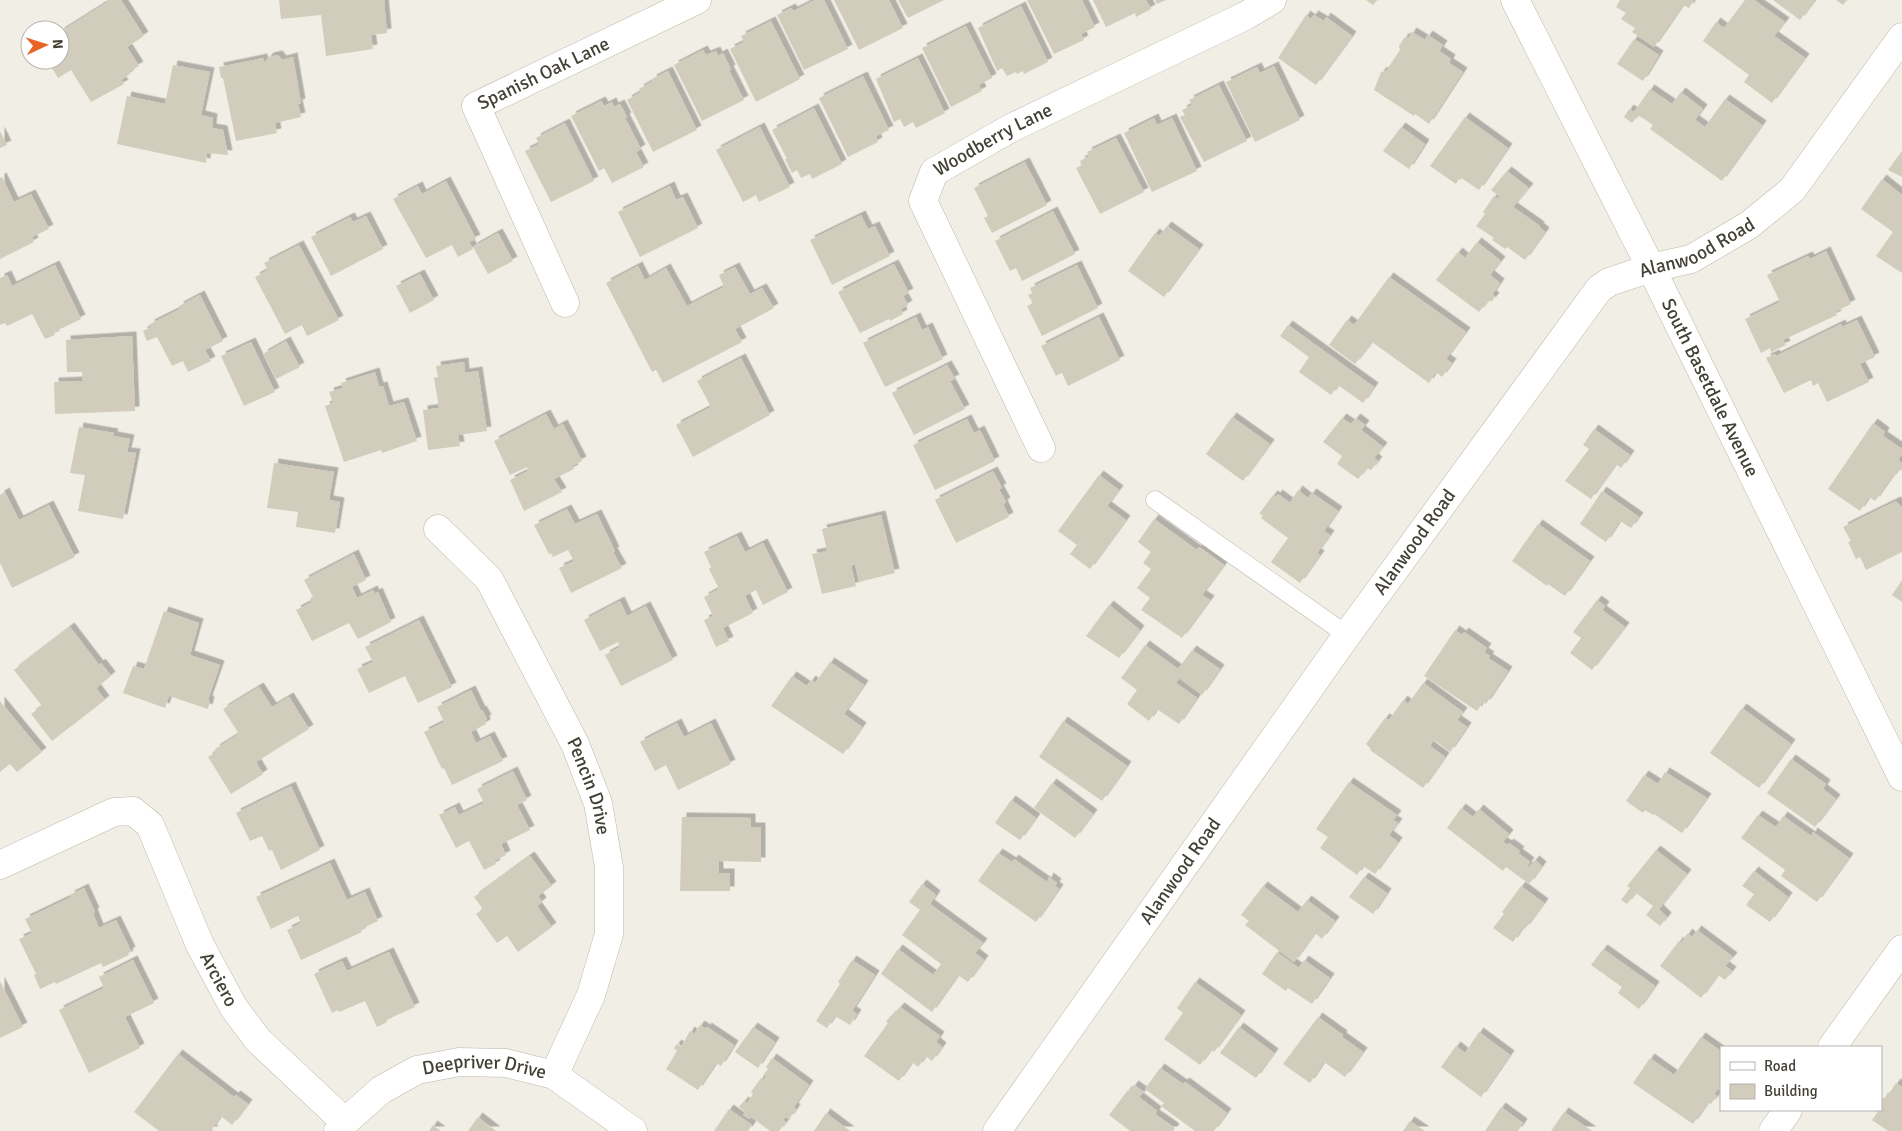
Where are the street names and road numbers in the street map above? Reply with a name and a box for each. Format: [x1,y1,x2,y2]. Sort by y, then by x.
street label: Spanish Oak Lane [474,32,613,116]
street label: Woodberry Lane [929,98,1056,182]
street label: Alanwood Road [1636,212,1759,283]
street label: South Basetdale Avenue [1656,295,1764,481]
street label: Alanwood Road [1368,485,1461,600]
street label: Pencin Drive [561,733,615,837]
street label: Alanwood Road [1135,813,1226,929]
street label: Arciero [194,948,243,1011]
street label: Deepriver Drive [420,1049,549,1085]

